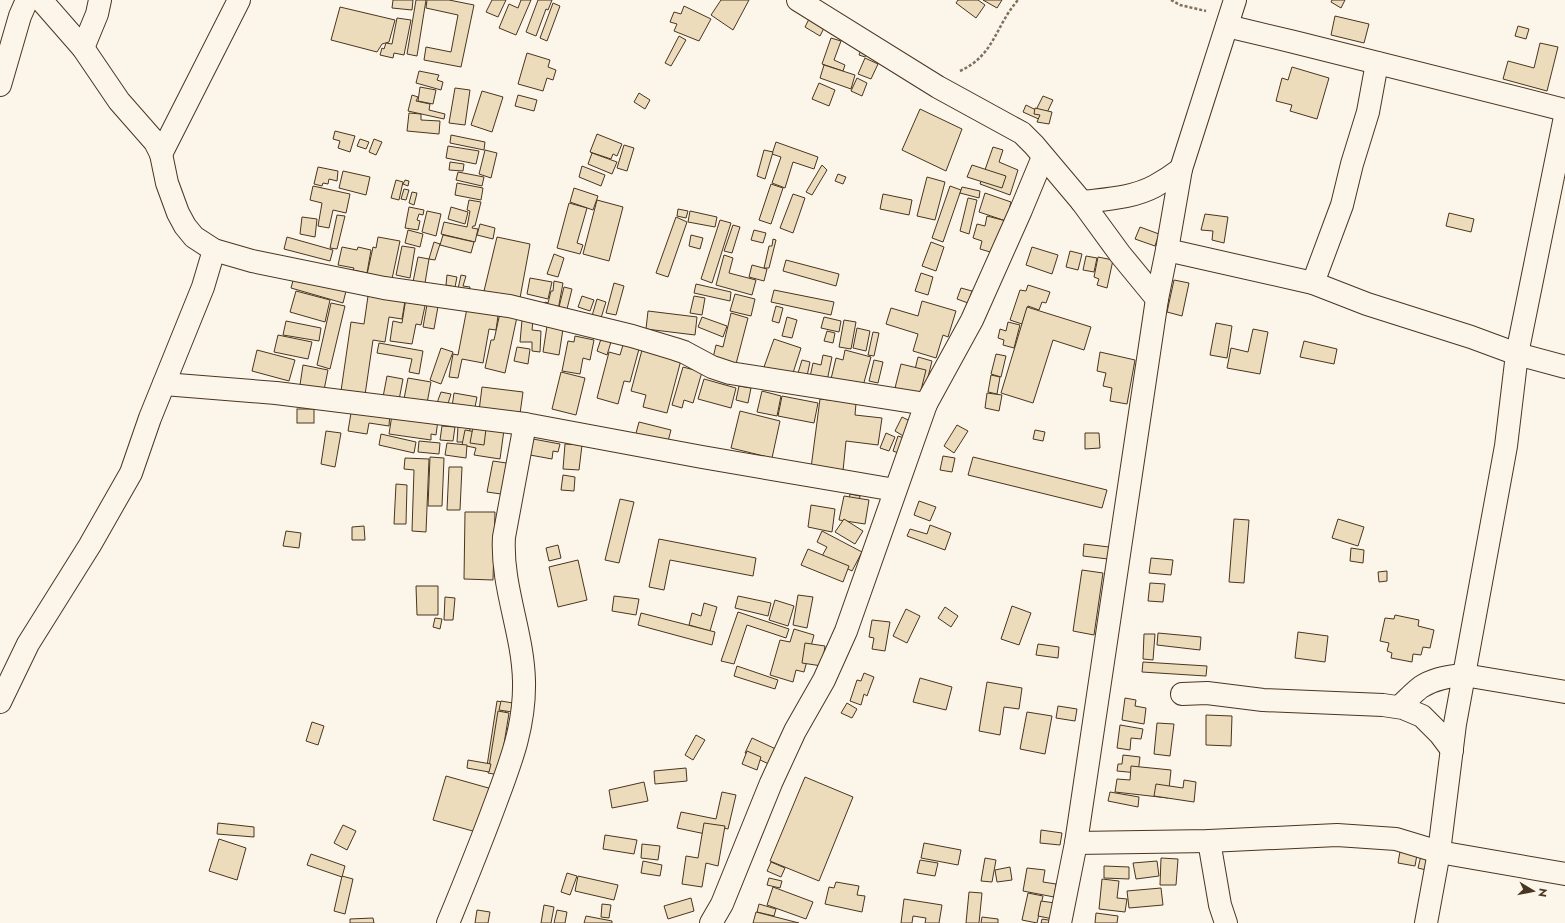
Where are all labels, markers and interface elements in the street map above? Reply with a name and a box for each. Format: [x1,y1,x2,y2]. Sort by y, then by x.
north arrow [1513,871,1553,911]
text: N [1534,887,1551,898]

